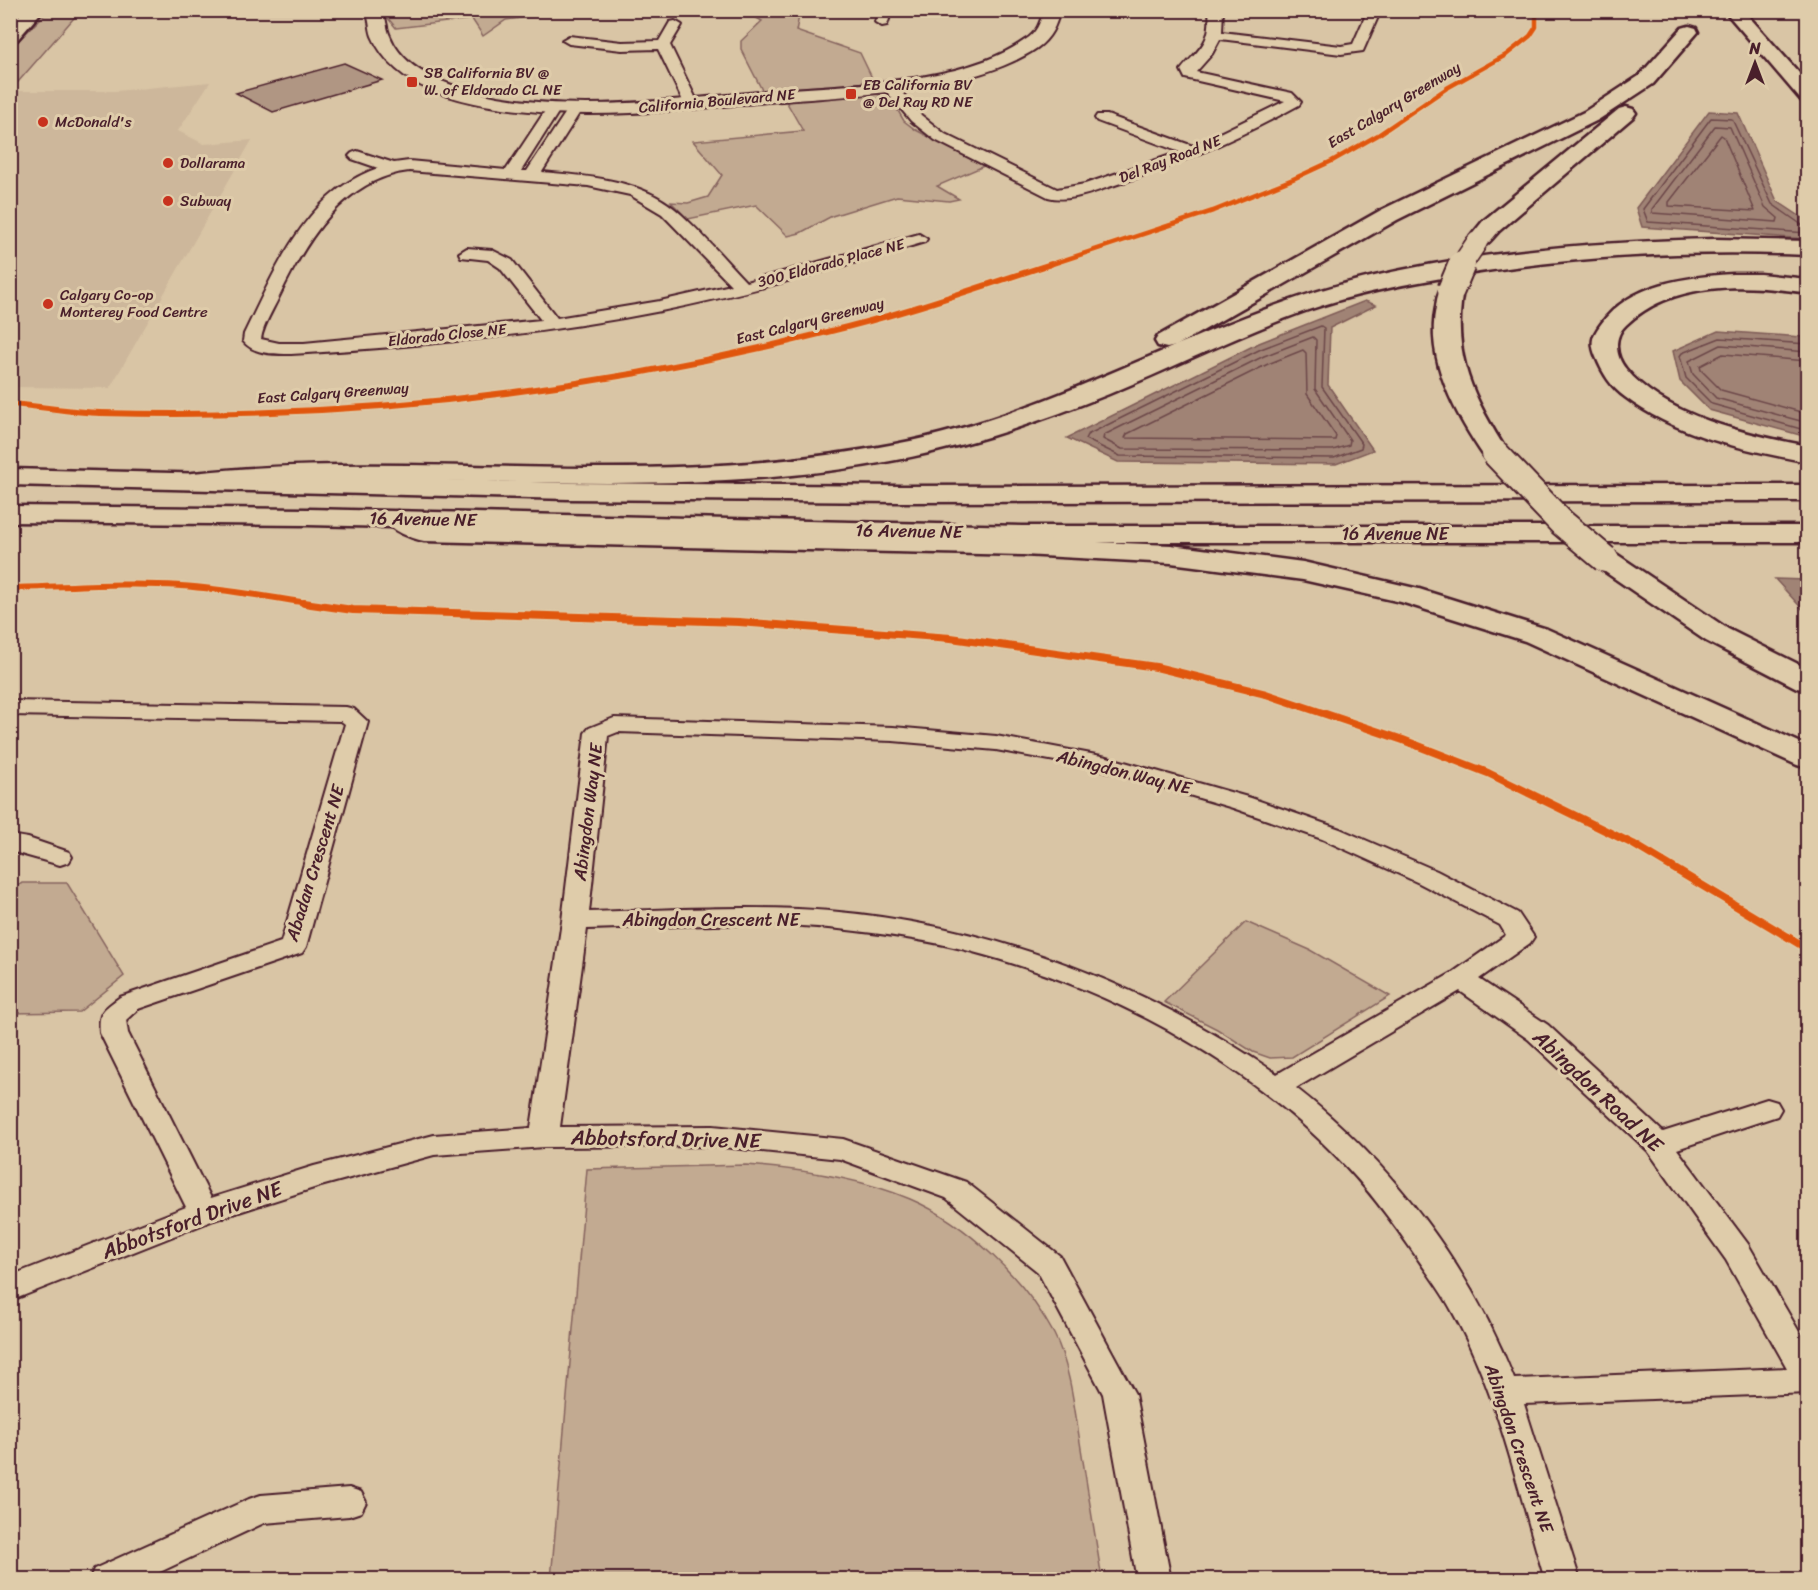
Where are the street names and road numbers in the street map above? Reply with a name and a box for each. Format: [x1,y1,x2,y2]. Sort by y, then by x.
street label: East Calgary Greenway [1322,55,1466,155]
street label: California Boulevard NE [638,81,798,121]
street label: Del Ray Road NE [1115,127,1226,190]
street label: 300 Eldorado Place NE [755,230,909,295]
street label: East Calgary Greenway [733,290,887,352]
street label: Eldorado Close NE [387,316,509,354]
street label: East Calgary Greenway [256,375,410,411]
street label: 16 Avenue NE [369,502,478,536]
street label: 16 Avenue NE [855,514,964,548]
street label: 16 Avenue NE [1341,518,1450,550]
street label: Abingdon Way NE [1052,740,1196,804]
street label: Abingdon Way NE [564,741,612,883]
street label: Abadan Crescent NE [276,780,354,946]
street label: Abingdon Crescent NE [621,904,801,936]
street label: Abingdon Road NE [1523,1019,1673,1163]
street label: Abbotsford Drive NE [570,1118,762,1160]
street label: Abbotsford Drive NE [95,1169,289,1271]
street label: Abingdon Crescent NE [1475,1358,1563,1538]

